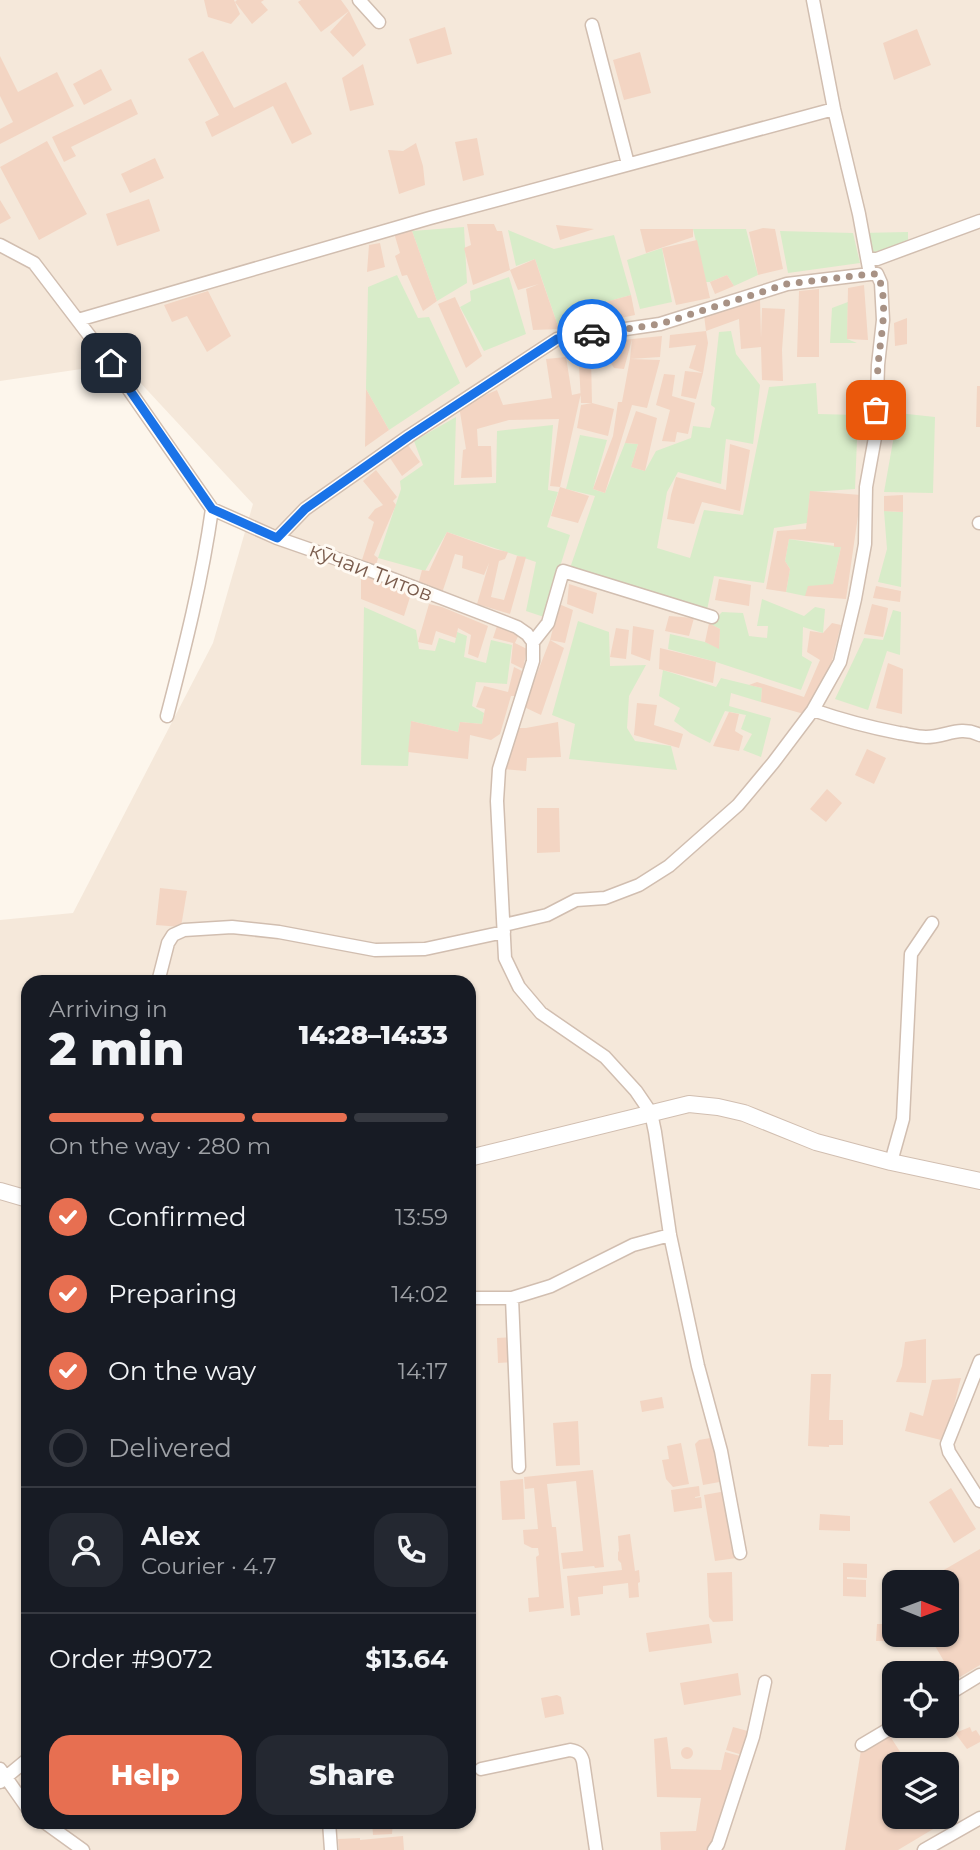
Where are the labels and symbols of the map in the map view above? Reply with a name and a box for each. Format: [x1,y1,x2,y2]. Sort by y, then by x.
courier [557,299,627,369]
pin [81,333,141,393]
pin [846,380,906,440]
street label: кӯчаи Титов [306,537,437,607]
north arrow [882,1570,959,1647]

